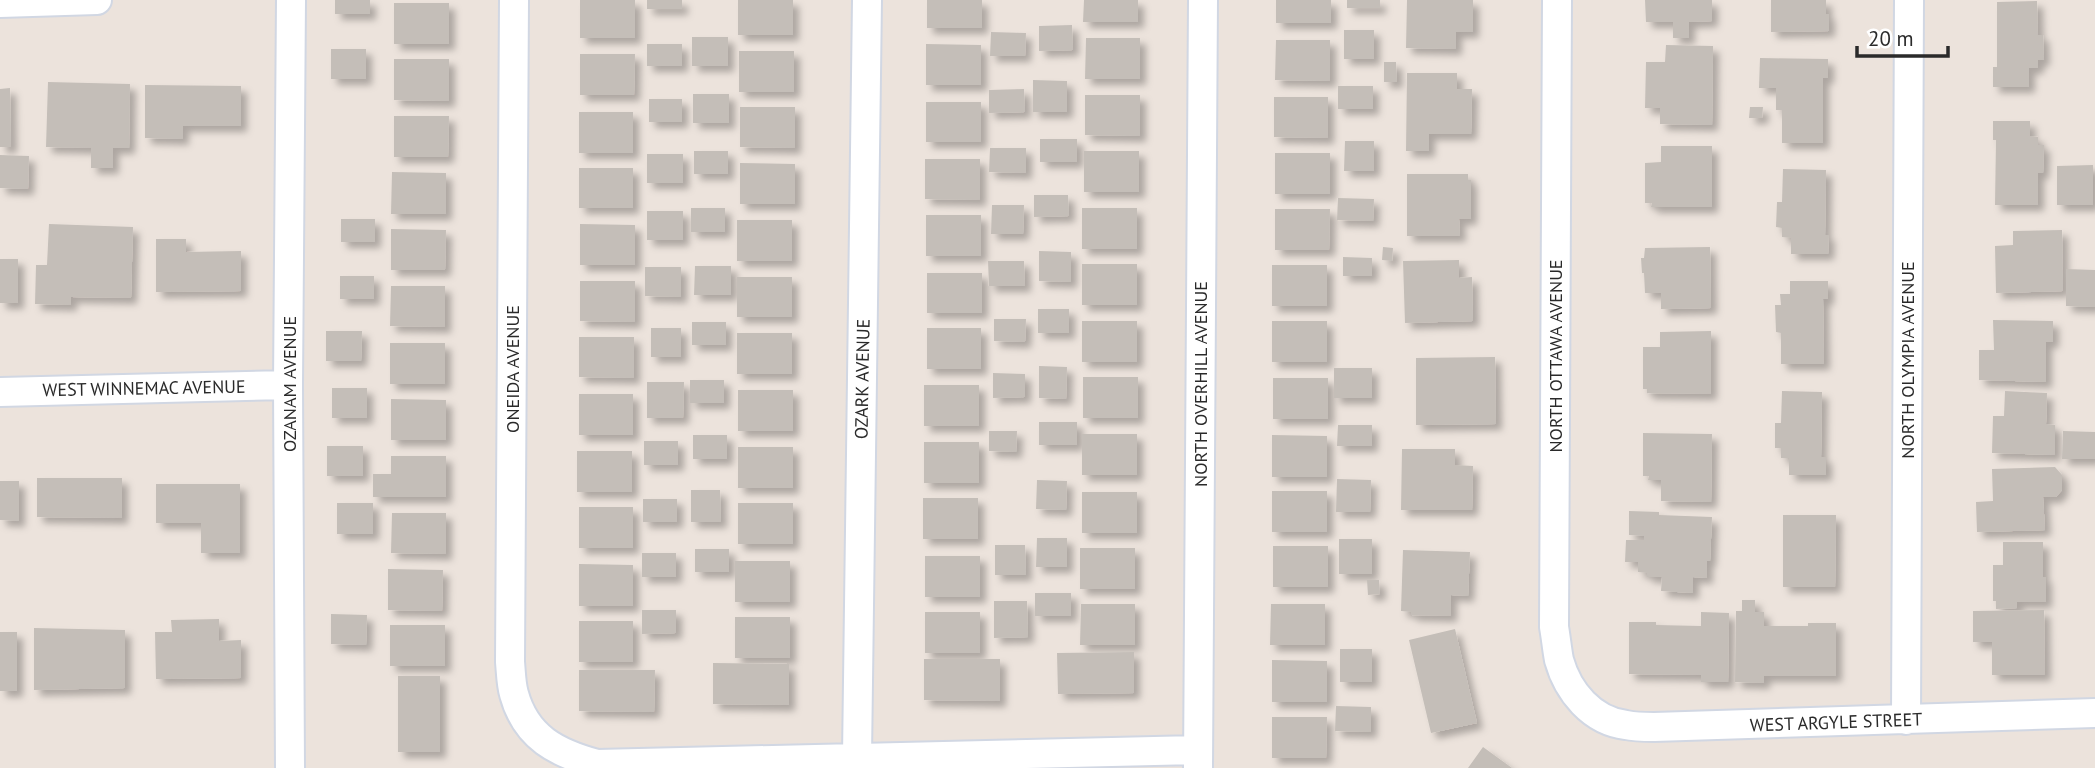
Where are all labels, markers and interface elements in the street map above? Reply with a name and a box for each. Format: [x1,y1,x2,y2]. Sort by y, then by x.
scale bar [1857,14,1948,58]
text: 20 m [1868,25,1914,52]
street label: NORTH OTTAWA AVENUE [1544,259,1567,453]
street label: NORTH OLYMPIA AVENUE [1896,261,1919,459]
street label: NORTH OVERHILL AVENUE [1189,281,1212,487]
street label: ONEIDA AVENUE [501,305,524,433]
street label: OZANAM AVENUE [278,316,301,452]
street label: OZARK AVENUE [849,319,875,439]
street label: WEST WINNEMAC AVENUE [42,375,246,401]
street label: WEST ARGYLE STREET [1749,707,1923,737]

